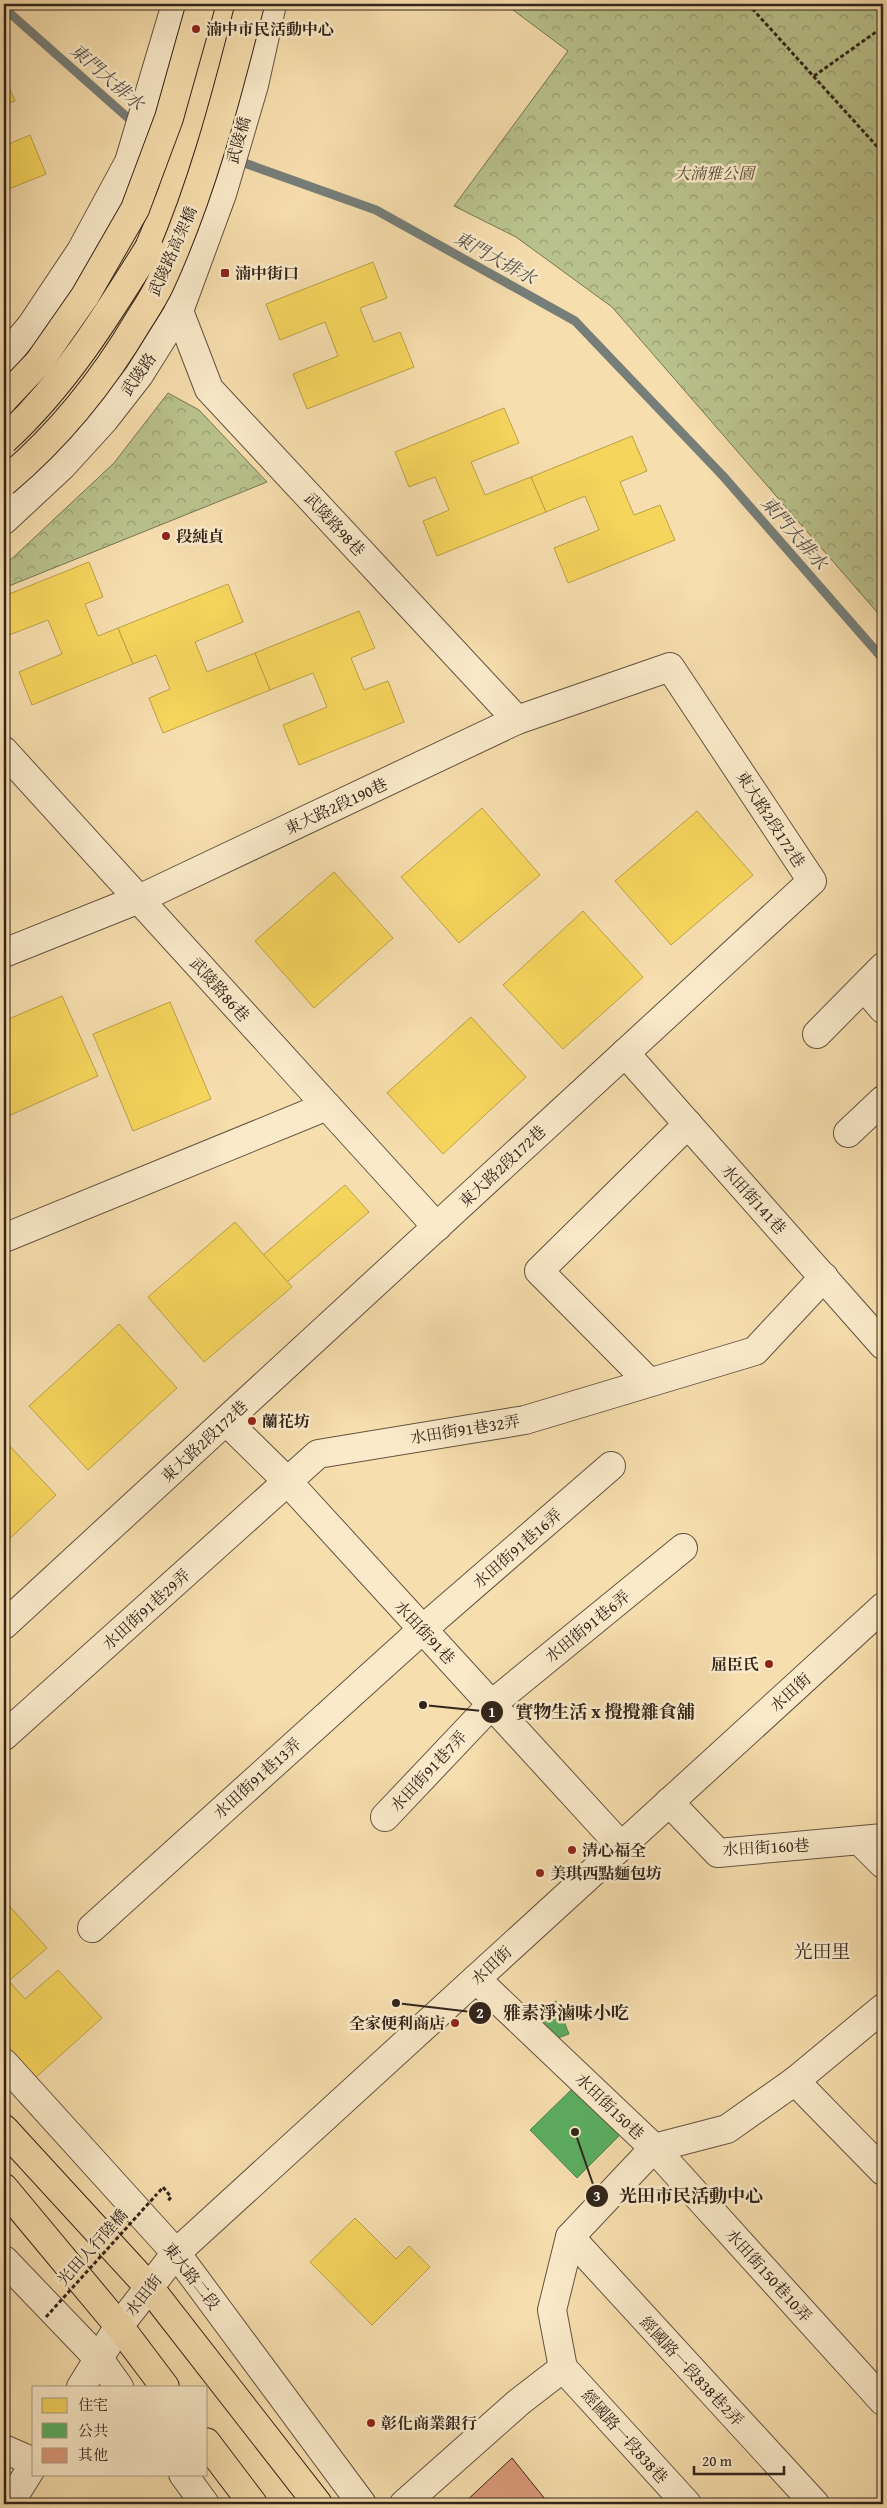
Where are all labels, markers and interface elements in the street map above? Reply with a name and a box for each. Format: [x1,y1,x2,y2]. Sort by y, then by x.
place label: 湳中市民活動中心 [206,17,334,41]
marker: 湳中市民活動中心 [190,23,202,35]
water label: 東門大排水 [65,37,152,118]
street label: 武陵橋 [220,114,256,166]
park label: 大湳雅公園 [674,161,757,185]
street label: 武陵路高架橋 [142,202,202,300]
water label: 東門大排水 [449,224,543,292]
place label: 湳中街口 [235,261,299,285]
marker: 湳中街口 [219,267,231,279]
street label: 武陵路 [114,347,162,401]
street label: 武陵路98巷 [299,487,371,561]
water label: 東門大排水 [755,490,835,577]
place label: 段純貞 [176,524,224,548]
marker: 段純貞 [160,530,172,542]
street label: 東大路2段172巷 [731,766,811,872]
street label: 東大路2段190巷 [281,772,391,840]
street label: 武陵路86巷 [185,951,255,1027]
street label: 東大路2段172巷 [453,1119,551,1213]
street label: 水田街141巷 [716,1159,792,1239]
street label: 東大路2段172巷 [155,1394,253,1488]
street label: 水田街91巷32弄 [408,1408,522,1450]
place label: 蘭花坊 [262,1409,310,1433]
marker: 蘭花坊 [246,1415,258,1427]
street label: 水田街91巷16弄 [467,1503,567,1593]
street label: 水田街91巷29弄 [97,1563,195,1655]
street label: 水田街91巷6弄 [539,1584,635,1668]
street label: 水田街91巷 [389,1595,461,1669]
place label: 屈臣氏 [711,1652,759,1676]
marker: 屈臣氏 [763,1658,775,1670]
street label: 水田街 [764,1667,816,1717]
callout: 實物生活 x 攪攪雜食舖 [480,1695,704,1728]
text: 實物生活 x 攪攪雜食舖 [515,1698,695,1725]
text: 1 [488,1701,496,1722]
street label: 水田街91巷7弄 [384,1725,472,1817]
street label: 水田街91巷13弄 [208,1732,306,1824]
street label: 水田街160巷 [722,1833,810,1861]
place label: 清心福全 [582,1838,646,1862]
marker: 清心福全 [566,1844,578,1856]
place label: 美琪西點麵包坊 [550,1861,662,1885]
marker: 美琪西點麵包坊 [534,1867,546,1879]
district label: 光田里 [793,1937,851,1965]
street label: 水田街 [465,1940,517,1990]
callout: 雅素淨滷味小吃 [468,1996,639,2029]
text: 雅素淨滷味小吃 [503,1999,629,2026]
text: 2 [476,2002,484,2023]
place label: 全家便利商店 [349,2011,445,2035]
marker: 全家便利商店 [449,2017,461,2029]
street label: 水田街150巷 [570,2067,650,2145]
callout: 光田市民活動中心 [584,2179,773,2212]
text: 光田市民活動中心 [619,2182,763,2209]
text: 3 [593,2185,601,2206]
street label: 光田人行陸橋 [51,2203,133,2291]
street label: 水田街150巷10弄 [720,2223,818,2327]
street label: 東大路二段 [158,2237,226,2315]
street label: 水田街 [119,2269,167,2321]
street label: 經國路一段838巷2弄 [635,2311,749,2431]
street label: 經國路一段838巷 [576,2384,674,2488]
legend [32,2386,208,2476]
text: 住宅 [78,2394,108,2415]
place label: 彰化商業銀行 [381,2411,477,2435]
marker: 彰化商業銀行 [365,2417,377,2429]
text: 公共 [78,2420,108,2441]
scale bar [694,2443,784,2475]
text: 其他 [78,2444,108,2465]
text: 20 m [702,2450,733,2471]

